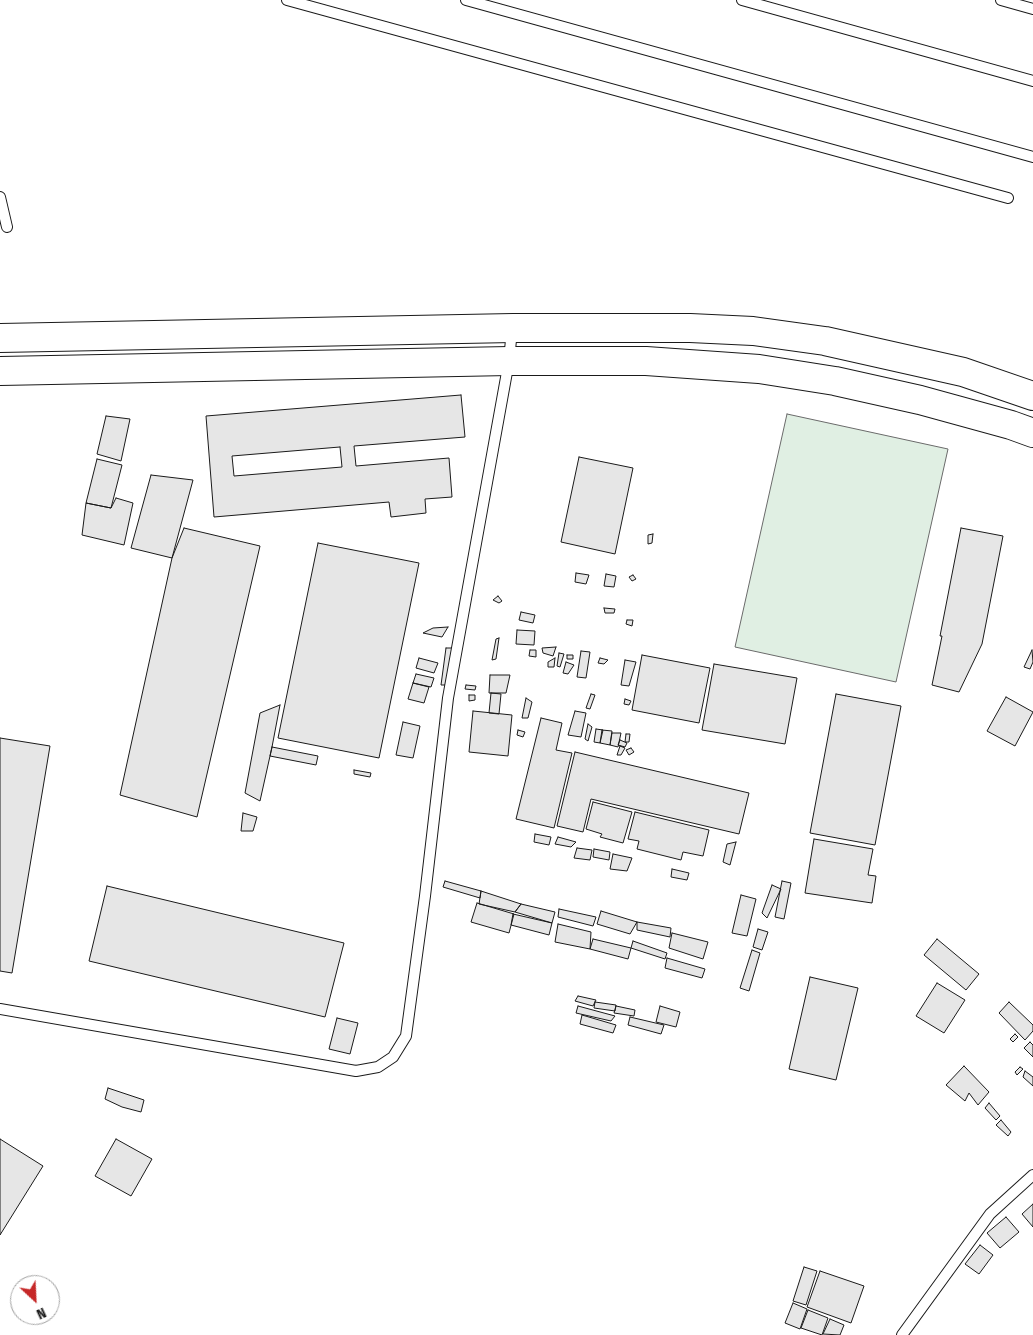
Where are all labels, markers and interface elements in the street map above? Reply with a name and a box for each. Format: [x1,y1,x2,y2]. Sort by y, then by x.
north arrow [10,1275,60,1325]
text: N [34,1304,49,1323]

